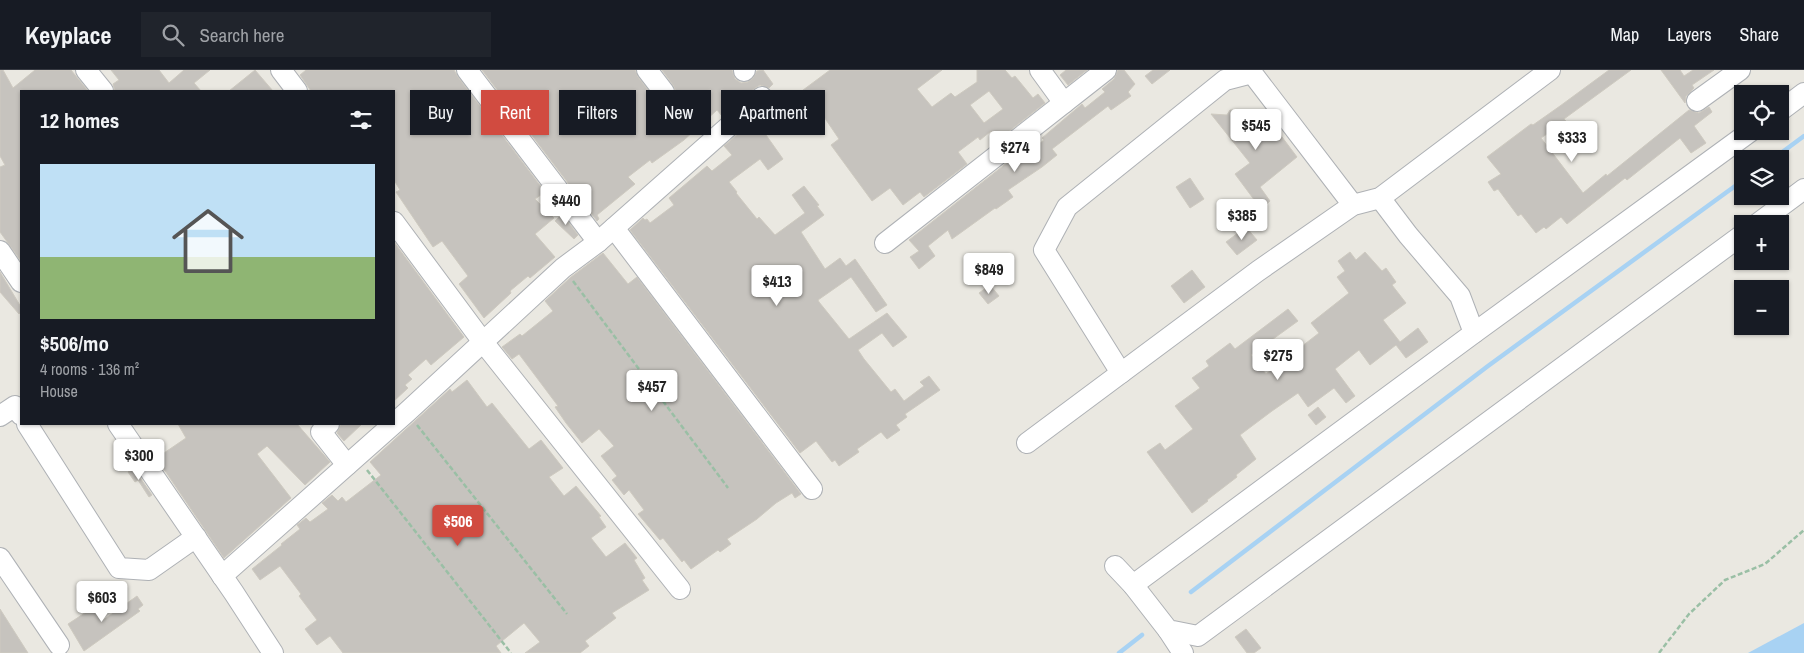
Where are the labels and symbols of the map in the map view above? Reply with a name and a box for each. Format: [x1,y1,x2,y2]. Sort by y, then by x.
pin: $545 [1226,108,1286,151]
pin: $333 [1542,121,1602,163]
pin: $274 [985,131,1045,173]
pin: $440 [536,184,596,226]
pin: $385 [1212,198,1272,241]
pin: $849 [959,252,1019,295]
pin: $413 [747,264,807,307]
pin: $275 [1248,338,1308,381]
pin: $457 [622,370,682,412]
pin: $300 [109,438,169,481]
pin: $506 [428,504,488,547]
pin: $603 [72,580,132,623]

